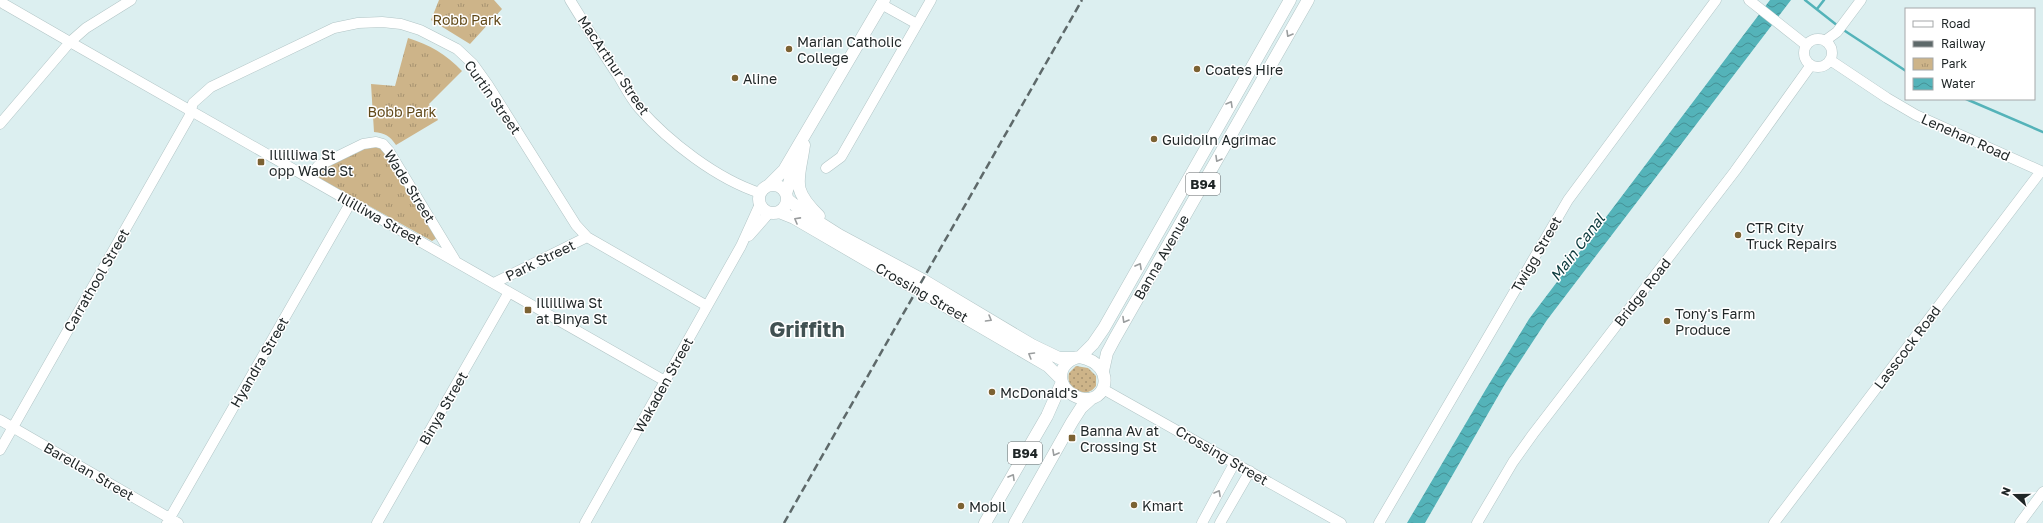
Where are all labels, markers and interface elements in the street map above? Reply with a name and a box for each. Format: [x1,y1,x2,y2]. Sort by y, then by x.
legend [1905,8,2035,100]
park label: Robb Park [433,11,501,28]
street label: MacArthur Street [575,12,653,118]
text: Road [1941,16,1970,31]
one-way arrow [1287,30,1294,37]
place label: Marian Catholic College [797,33,902,66]
text: Railway [1941,36,1986,51]
marker: Marian Catholic College [784,44,794,54]
text: Park [1941,56,1967,71]
street label: Curtin Street [461,57,525,137]
place label: Coates Hire [1205,61,1283,78]
marker: Coates Hire [1192,64,1202,74]
place label: Aline [743,70,777,87]
marker: Aline [730,73,740,83]
text: Water [1941,76,1975,91]
one-way arrow [1226,101,1233,108]
park label: Bobb Park [368,103,436,120]
street label: Lenehan Road [1919,110,2013,164]
place label: Guidoiln Agrimac [1162,131,1277,148]
marker: Guidoiln Agrimac [1149,134,1159,144]
place label: Illilliwa St opp Wade St [269,146,353,179]
street label: Wade Street [381,147,439,225]
one-way arrow [1215,155,1222,162]
marker: Illilliwa St opp Wade St [256,157,266,167]
road number: B94 [1186,173,1220,195]
street label: Illilliwa Street [335,188,425,248]
water label: Main Canal [1546,209,1609,284]
street label: Banna Avenue [1130,211,1192,303]
street label: Twigg Street [1507,213,1565,295]
one-way arrow [794,217,801,225]
place label: CTR City Truck Repairs [1746,219,1837,252]
street label: Carrathool Street [60,225,132,335]
marker: CTR City Truck Repairs [1733,230,1743,240]
street label: Park Street [502,236,578,284]
street label: Bridge Road [1610,255,1674,329]
street label: Crossing Street [873,259,971,325]
one-way arrow [1134,263,1141,270]
place label: Illilliwa St at Binya St [536,294,607,327]
street label: Lasscock Road [1870,302,1944,392]
marker: Illilliwa St at Binya St [523,305,533,315]
place label: Tony's Farm Produce [1675,305,1755,338]
street label: Hyandra Street [226,314,292,410]
district label: Griffith [769,315,845,342]
one-way arrow [985,315,992,322]
one-way arrow [1123,316,1130,323]
marker: Tony's Farm Produce [1662,316,1672,326]
street label: Wakaden Street [630,334,696,436]
one-way arrow [1028,353,1035,360]
street label: Binya Street [415,368,471,448]
place label: McDonald's [1000,384,1078,401]
marker: McDonald's [987,387,997,397]
place label: Banna Av at Crossing St [1080,422,1159,455]
street label: Crossing Street [1173,422,1271,488]
marker: Banna Av at Crossing St [1067,433,1077,443]
street label: Barellan Street [41,438,137,504]
road number: B94 [1008,442,1042,464]
one-way arrow [1052,449,1059,456]
one-way arrow [1007,474,1014,481]
north arrow [1995,475,2035,515]
text: N [1998,485,2013,497]
one-way arrow [1214,489,1221,497]
place label: Kmart [1142,497,1183,514]
place label: Mobil [969,498,1006,515]
marker: Kmart [1129,500,1139,510]
marker: Mobil [956,501,966,511]

